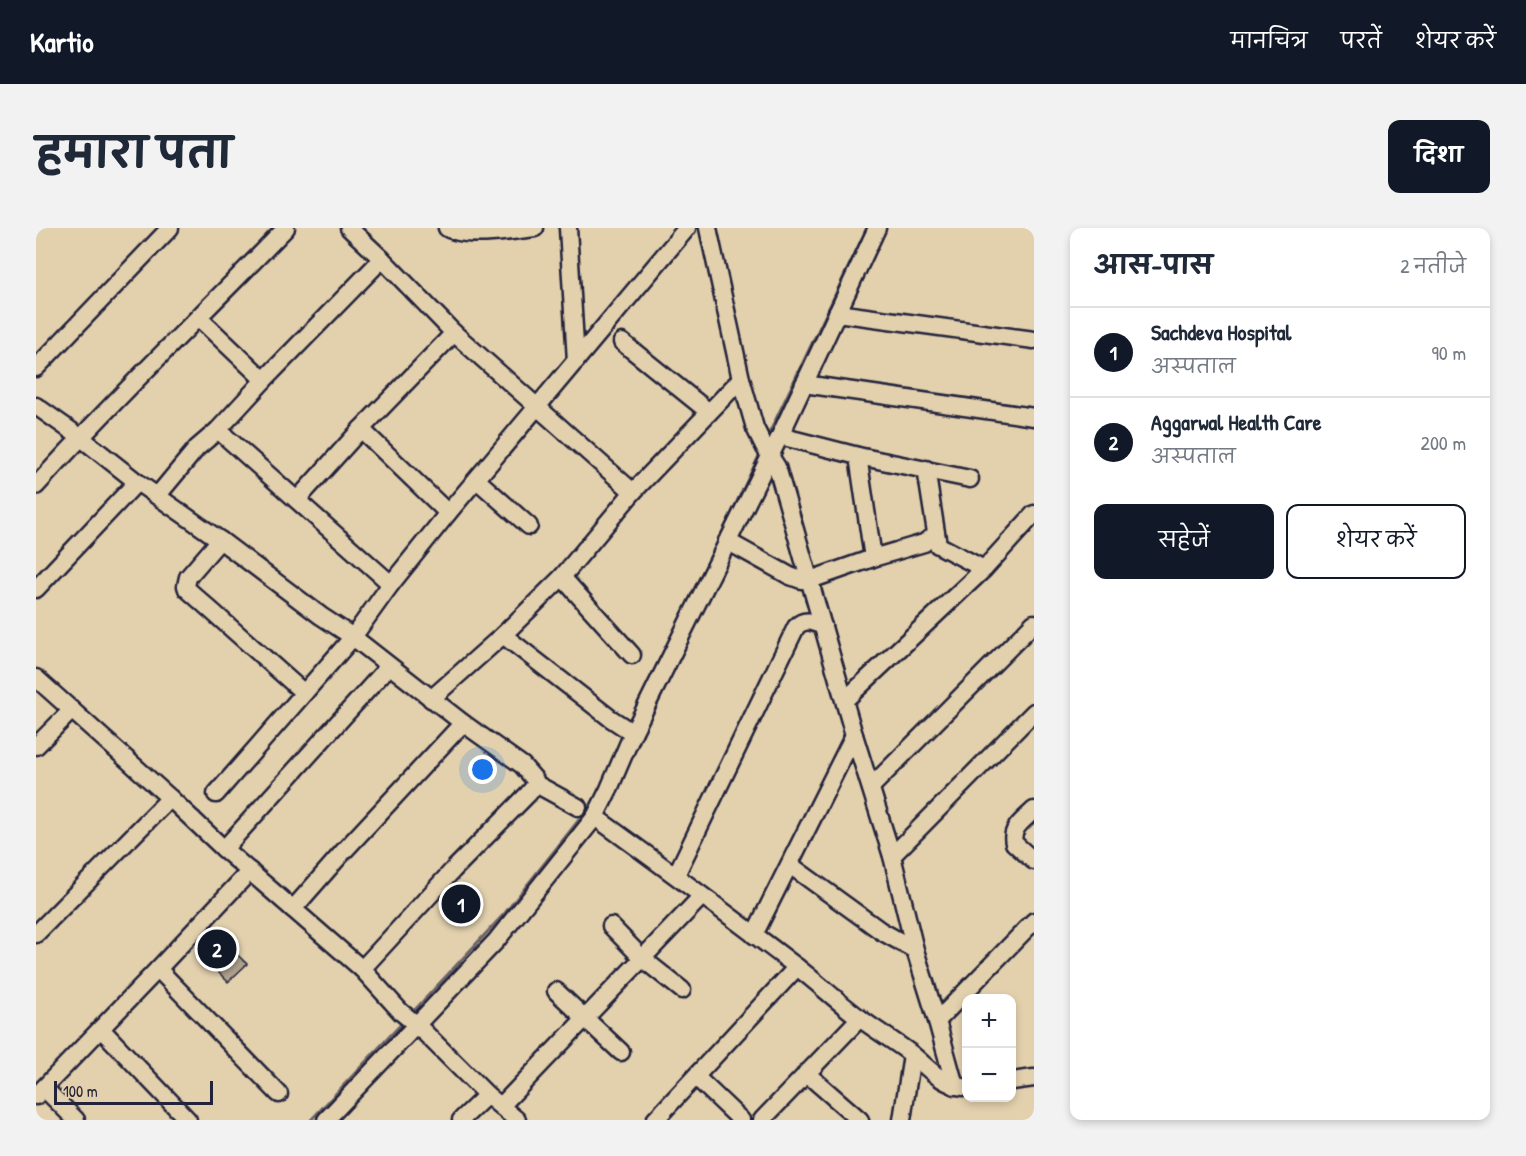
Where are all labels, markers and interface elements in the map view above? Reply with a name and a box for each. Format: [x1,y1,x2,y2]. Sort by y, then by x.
text: Kartio [30,23,94,61]
text: मानचित्र [1231,26,1308,55]
text: परतें [1341,26,1382,55]
text: शेयर करें [1415,26,1496,55]
button: दिशा [1388,120,1490,193]
text: हमारा पता [36,123,232,180]
text: आस-पास [1094,247,1213,282]
text: 2 नतीजे [1400,252,1466,279]
text: Sachdeva Hospital [1151,317,1291,347]
text: 1 [1110,339,1117,366]
text: 90 m [1432,339,1466,366]
text: अस्पताल [1151,352,1236,379]
text: Aggarwal Health Care [1151,407,1321,437]
text: 2 [1109,429,1118,456]
text: 200 m [1421,429,1466,456]
text: अस्पताल [1151,442,1236,469]
button: सहेजें [1094,504,1274,579]
button: शेयर करें [1286,504,1466,579]
your location [468,755,497,784]
pin: 1 [442,882,480,926]
pin: 2 [198,926,237,972]
map controls [962,994,1016,1102]
button: + [962,994,1016,1048]
button: − [962,1048,1016,1102]
scale bar [54,1078,213,1106]
text: 100 m [63,1080,98,1102]

